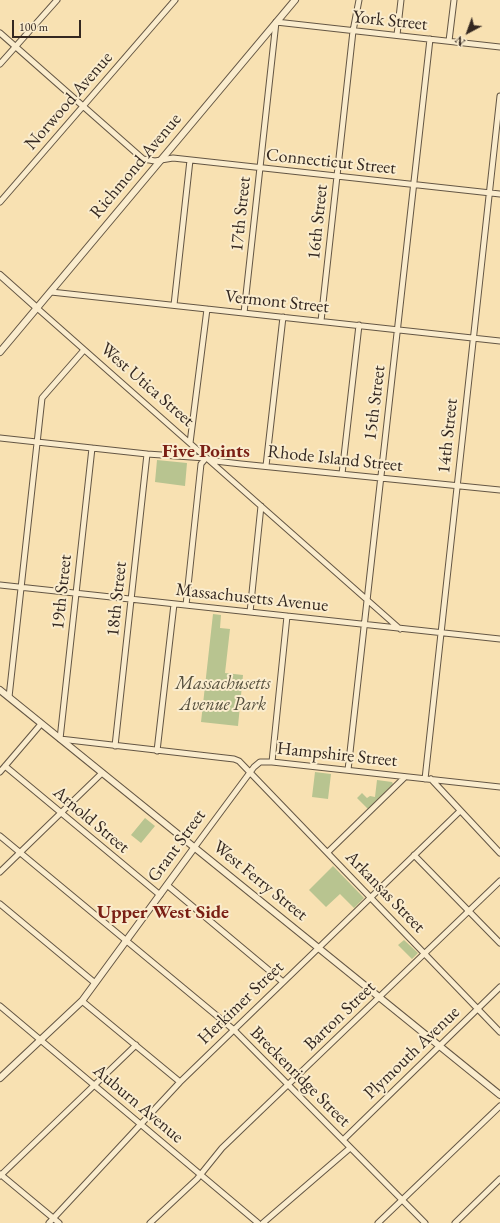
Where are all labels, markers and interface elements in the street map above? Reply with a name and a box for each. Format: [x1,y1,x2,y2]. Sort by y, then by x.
street label: York Street [352,6,428,36]
scale bar [14,12,83,38]
north arrow [448,12,488,52]
text: 100 m [19,19,48,35]
text: N [452,33,468,49]
street label: Norwood Avenue [20,47,118,155]
street label: Richmond Avenue [86,109,186,223]
street label: Connecticut Street [265,144,397,180]
street label: 17th Street [226,175,256,253]
street label: 16th Street [303,183,333,261]
street label: Vermont Street [224,286,330,318]
street label: West Utica Street [96,338,198,432]
street label: 15th Street [360,364,390,442]
street label: 14th Street [433,397,463,475]
district label: Five Points [162,441,250,463]
street label: Rhode Island Street [266,441,404,477]
street label: 19th Street [47,553,77,631]
street label: 18th Street [102,560,132,638]
street label: Massachusetts Avenue [175,579,329,617]
park label: Massachusetts Avenue Park [175,673,271,716]
street label: Hampshire Street [276,738,398,772]
street label: Arnold Street [48,782,134,858]
street label: Grant Street [143,805,211,887]
street label: West Ferry Street [208,836,312,926]
street label: Arkansas Street [341,847,429,937]
district label: Upper West Side [97,902,229,924]
street label: Herkimer Street [194,957,288,1049]
street label: Barton Street [300,977,380,1055]
street label: Plymouth Avenue [360,1002,464,1104]
street label: Breckenridge Street [245,1022,355,1132]
street label: Auburn Avenue [88,1060,188,1148]

